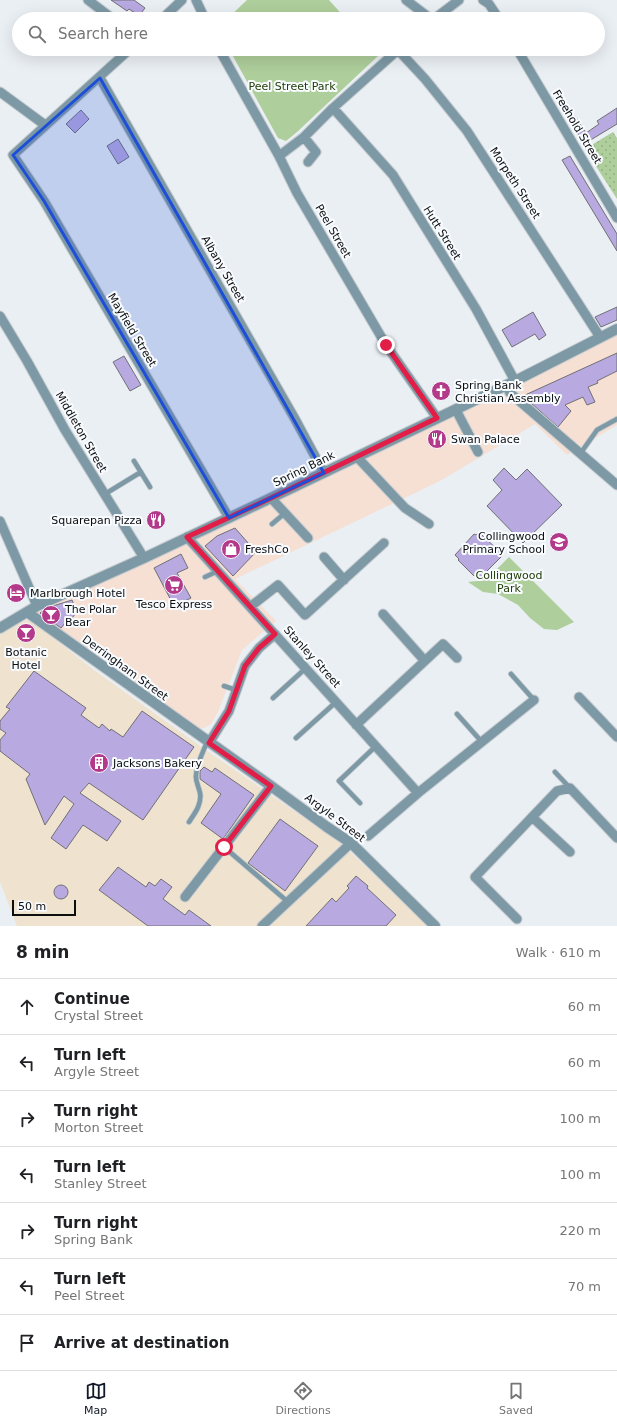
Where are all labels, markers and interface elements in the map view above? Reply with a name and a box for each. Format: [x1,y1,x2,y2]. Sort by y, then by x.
search box [12,12,605,56]
icon: search [26,23,48,45]
text: Search here [58,25,148,43]
park label: Peel Street Park [248,80,336,93]
street label: Freehold Street [550,88,605,167]
street label: Morpeth Street [487,145,543,222]
street label: Peel Street [312,202,354,261]
street label: Hutt Street [420,204,464,263]
street label: Albany Street [199,233,248,305]
street label: Mayfield Street [105,291,159,370]
route end [377,336,395,354]
place label: Spring Bank Christian Assembly [455,379,561,405]
church icon: Spring Bank Christian Assembly [430,380,452,402]
street label: Middleton Street [53,389,110,475]
restaurant icon: Swan Palace [426,428,448,450]
place label: Swan Palace [451,433,520,446]
street label: Spring Bank [271,448,337,489]
restaurant icon: Squarepan Pizza [145,509,167,531]
place label: Squarepan Pizza [51,514,142,527]
place label: Collingwood Primary School [462,530,545,556]
school or university icon: Collingwood Primary School [548,531,570,553]
shop icon: FreshCo [220,538,242,560]
place label: FreshCo [245,543,289,556]
park label: Collingwood Park [476,569,542,595]
supermarket icon: Tesco Express [163,574,185,596]
hotel icon: Marlbrough Hotel [5,582,27,604]
place label: Marlbrough Hotel [30,587,125,600]
place label: Tesco Express [135,598,213,611]
place label: The Polar Bear [64,603,117,629]
bar icon: The Polar Bear [40,604,62,626]
bar icon: Botanic Hotel [15,622,37,644]
street label: Stanley Street [281,624,343,691]
street label: Derringham Street [80,633,171,704]
place label: Botanic Hotel [5,646,47,672]
building icon: Jacksons Bakery [88,752,110,774]
place label: Jacksons Bakery [112,757,203,770]
street label: Argyle Street [302,791,368,845]
route start [215,838,233,856]
scale bar [12,898,76,917]
text: 50 m [18,900,46,913]
text: 8 min [16,942,69,962]
text: Walk · 610 m [516,945,601,960]
text: Continue [54,990,130,1008]
icon: ahead [16,996,38,1018]
text: 60 m [568,999,601,1014]
text: Crystal Street [54,1008,143,1023]
text: Turn left [54,1046,126,1064]
icon: left [16,1052,38,1074]
text: 60 m [568,1055,601,1070]
text: Argyle Street [54,1064,139,1079]
text: Turn right [54,1102,138,1120]
icon: right [16,1108,38,1130]
text: 100 m [559,1111,601,1126]
text: Morton Street [54,1120,143,1135]
text: Turn left [54,1158,126,1176]
icon: left [16,1164,38,1186]
text: 100 m [559,1167,601,1182]
text: Stanley Street [54,1176,147,1191]
text: Turn right [54,1214,138,1232]
icon: right [16,1220,38,1242]
text: 220 m [559,1223,601,1238]
text: Spring Bank [54,1232,133,1247]
text: Turn left [54,1270,126,1288]
icon: left [16,1276,38,1298]
text: 70 m [568,1279,601,1294]
text: Peel Street [54,1288,125,1303]
icon: arrive [16,1332,38,1354]
text: Arrive at destination [54,1334,229,1352]
tab: Map [84,1380,107,1417]
tab: Directions [275,1380,331,1417]
tab: Saved [499,1380,533,1417]

